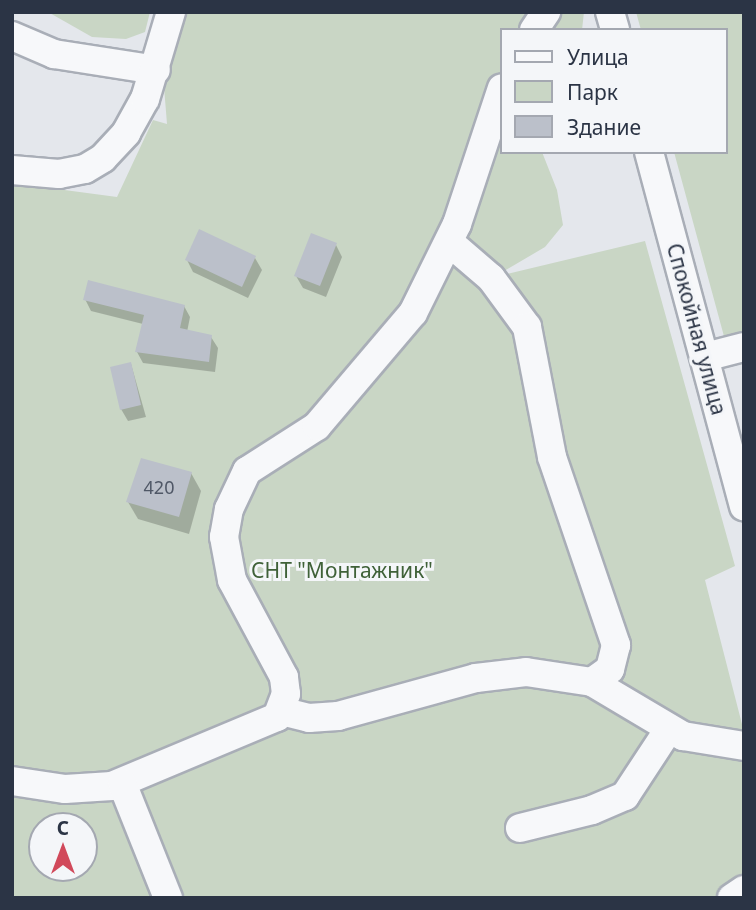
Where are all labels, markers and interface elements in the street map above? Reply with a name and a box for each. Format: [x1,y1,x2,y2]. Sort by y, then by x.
legend [500,28,728,154]
text: Улица [567,43,629,71]
text: Парк [567,78,618,106]
text: Здание [567,113,641,141]
street label: Спокойная улица [662,240,732,418]
house number: 420 [144,476,174,498]
park label: СНТ "Монтажник" [251,557,433,583]
north arrow [28,812,98,882]
text: С [57,815,69,841]

